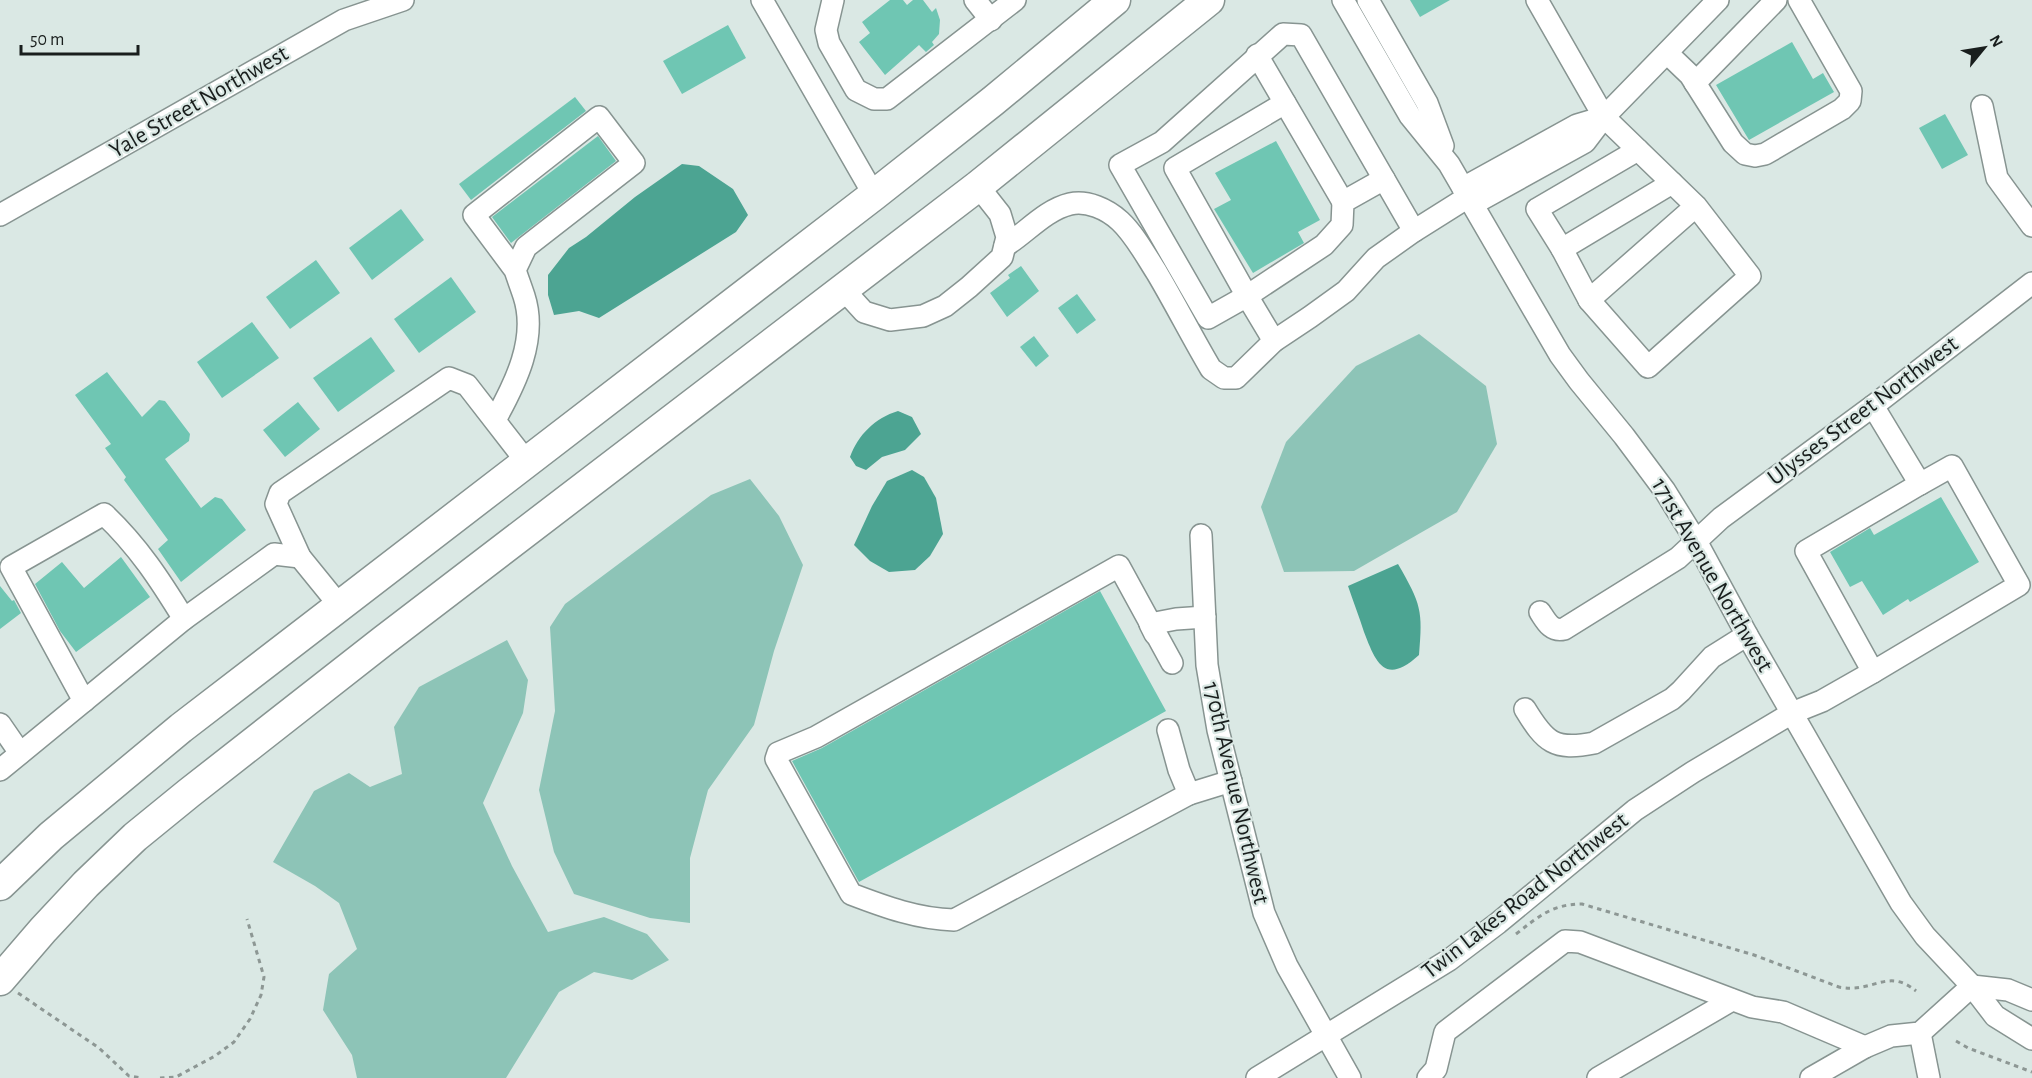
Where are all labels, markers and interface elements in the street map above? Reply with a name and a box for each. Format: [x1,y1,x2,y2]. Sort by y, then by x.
scale bar [21,18,138,56]
north arrow [1954,18,2014,78]
text: 50 m [30,31,64,49]
text: N [1986,32,2006,50]
street label: Yale Street Northwest [106,41,293,163]
street label: Ulysses Street Northwest [1763,332,1963,490]
street label: 171st Avenue Northwest [1647,474,1777,676]
street label: 170th Avenue Northwest [1199,680,1273,907]
street label: Twin Lakes Road Northwest [1418,808,1633,984]

